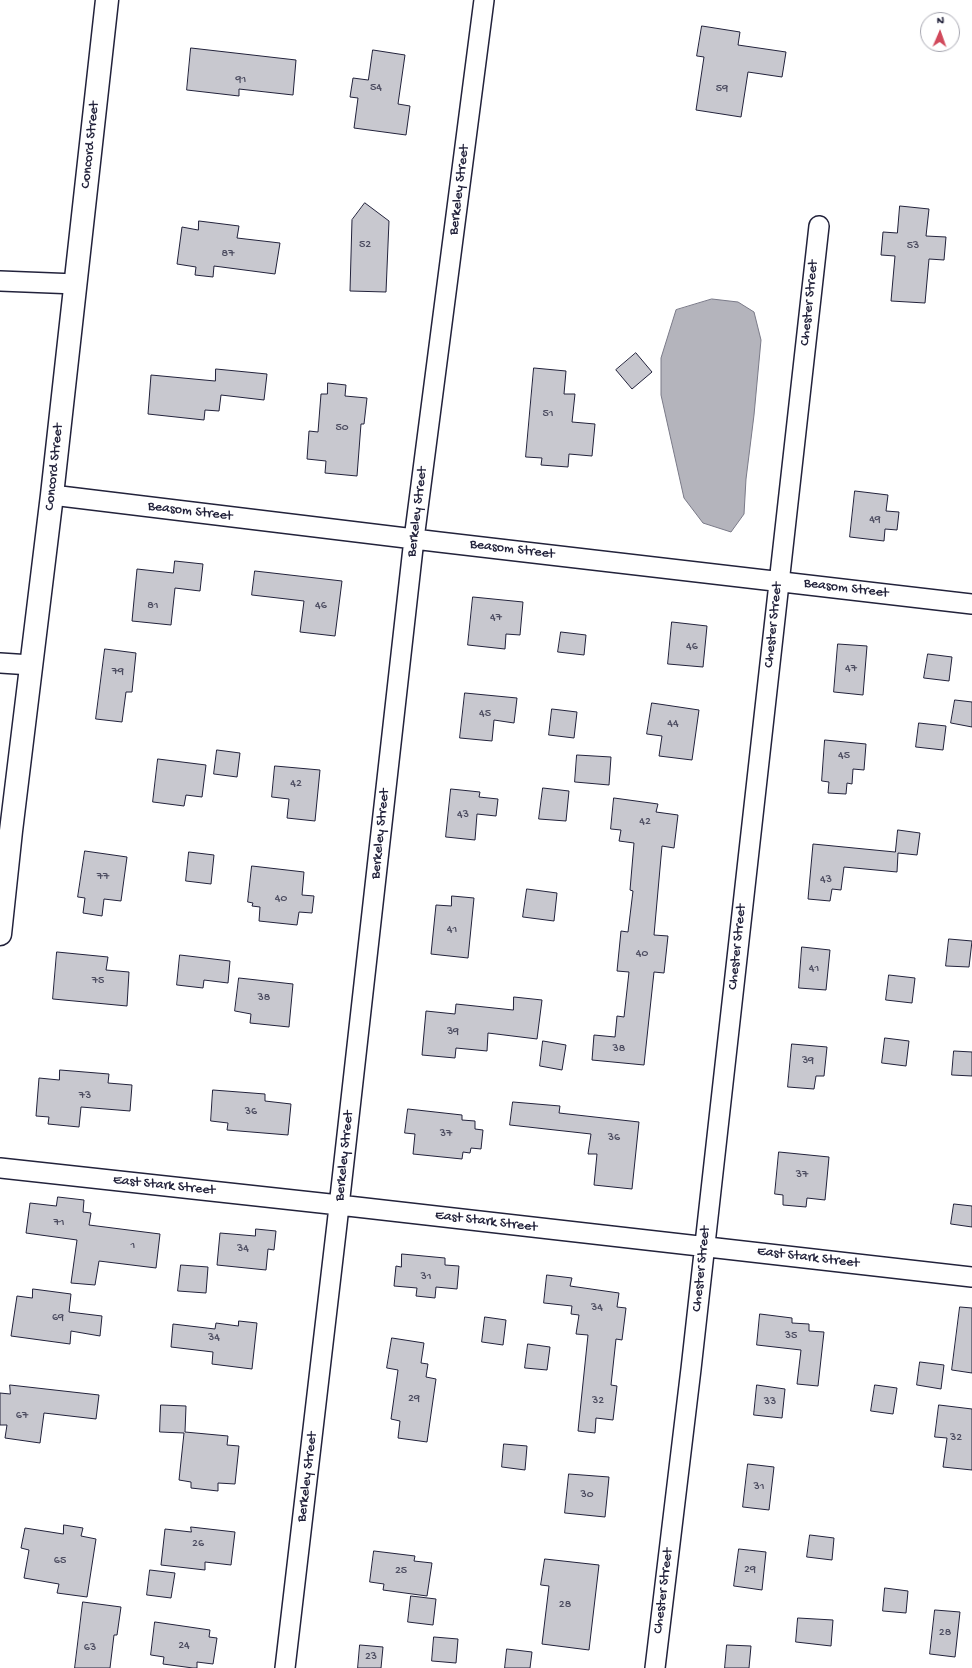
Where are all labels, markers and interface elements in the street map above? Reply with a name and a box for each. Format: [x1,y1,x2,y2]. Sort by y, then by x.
north arrow [920,12,960,52]
text: N [937,15,944,27]
house number: 91 [236,73,246,87]
house number: 54 [370,81,382,95]
house number: 59 [716,82,728,96]
street label: Concord Street [78,101,104,189]
street label: Berkeley Street [446,144,474,236]
house number: 52 [359,238,371,252]
house number: 53 [907,239,919,253]
house number: 87 [222,247,234,261]
street label: Chester Street [797,259,823,347]
house number: 51 [542,407,554,421]
house number: 50 [335,421,349,435]
street label: Concord Street [42,423,68,511]
street label: Berkeley Street [404,466,432,558]
street label: Beasom Street [147,498,233,526]
house number: 49 [869,513,881,527]
street label: Beasom Street [469,536,555,564]
street label: Beasom Street [803,575,889,603]
street label: Chester Street [761,581,787,669]
house number: 81 [147,599,159,613]
house number: 46 [315,599,327,613]
house number: 47 [490,611,502,625]
house number: 46 [686,640,698,654]
house number: 47 [845,662,857,676]
house number: 79 [112,665,124,679]
house number: 45 [479,707,491,721]
house number: 44 [667,717,679,731]
house number: 45 [838,749,850,763]
house number: 42 [290,777,302,791]
street label: Berkeley Street [368,788,394,880]
house number: 43 [457,808,469,822]
house number: 42 [639,815,651,829]
house number: 77 [97,870,109,884]
house number: 43 [820,873,832,887]
house number: 40 [275,892,287,906]
street label: Chester Street [725,903,751,991]
house number: 41 [447,923,457,937]
house number: 40 [636,947,648,961]
house number: 41 [809,962,819,976]
house number: 75 [92,974,104,988]
house number: 38 [258,991,270,1005]
house number: 39 [447,1025,459,1039]
house number: 38 [613,1042,625,1056]
house number: 39 [802,1054,814,1068]
house number: 73 [79,1089,91,1103]
house number: 36 [245,1105,257,1119]
street label: Berkeley Street [332,1110,358,1202]
house number: 37 [440,1127,452,1141]
house number: 36 [608,1131,620,1145]
house number: 37 [796,1168,808,1182]
street label: East Stark Street [112,1172,216,1200]
street label: East Stark Street [434,1207,538,1237]
house number: 71 [53,1216,65,1230]
street label: Chester Street [689,1225,715,1313]
house number: 1 [131,1239,135,1253]
house number: 34 [237,1242,249,1256]
street label: East Stark Street [756,1243,860,1273]
house number: 31 [420,1270,432,1284]
house number: 34 [591,1301,603,1315]
house number: 69 [52,1311,64,1325]
house number: 35 [785,1329,797,1343]
house number: 34 [208,1331,220,1345]
house number: 29 [408,1392,420,1406]
house number: 32 [592,1394,604,1408]
house number: 33 [764,1395,776,1409]
house number: 67 [16,1409,28,1423]
street label: Berkeley Street [294,1431,322,1523]
house number: 32 [950,1431,962,1445]
house number: 31 [753,1480,765,1494]
house number: 30 [580,1488,594,1502]
house number: 26 [192,1537,204,1551]
street label: Chester Street [650,1547,678,1635]
house number: 65 [54,1554,66,1568]
house number: 29 [744,1563,756,1577]
house number: 25 [395,1564,407,1578]
house number: 28 [559,1598,571,1612]
house number: 28 [939,1626,951,1640]
house number: 24 [178,1639,190,1653]
house number: 63 [84,1641,96,1655]
house number: 23 [365,1650,377,1664]

